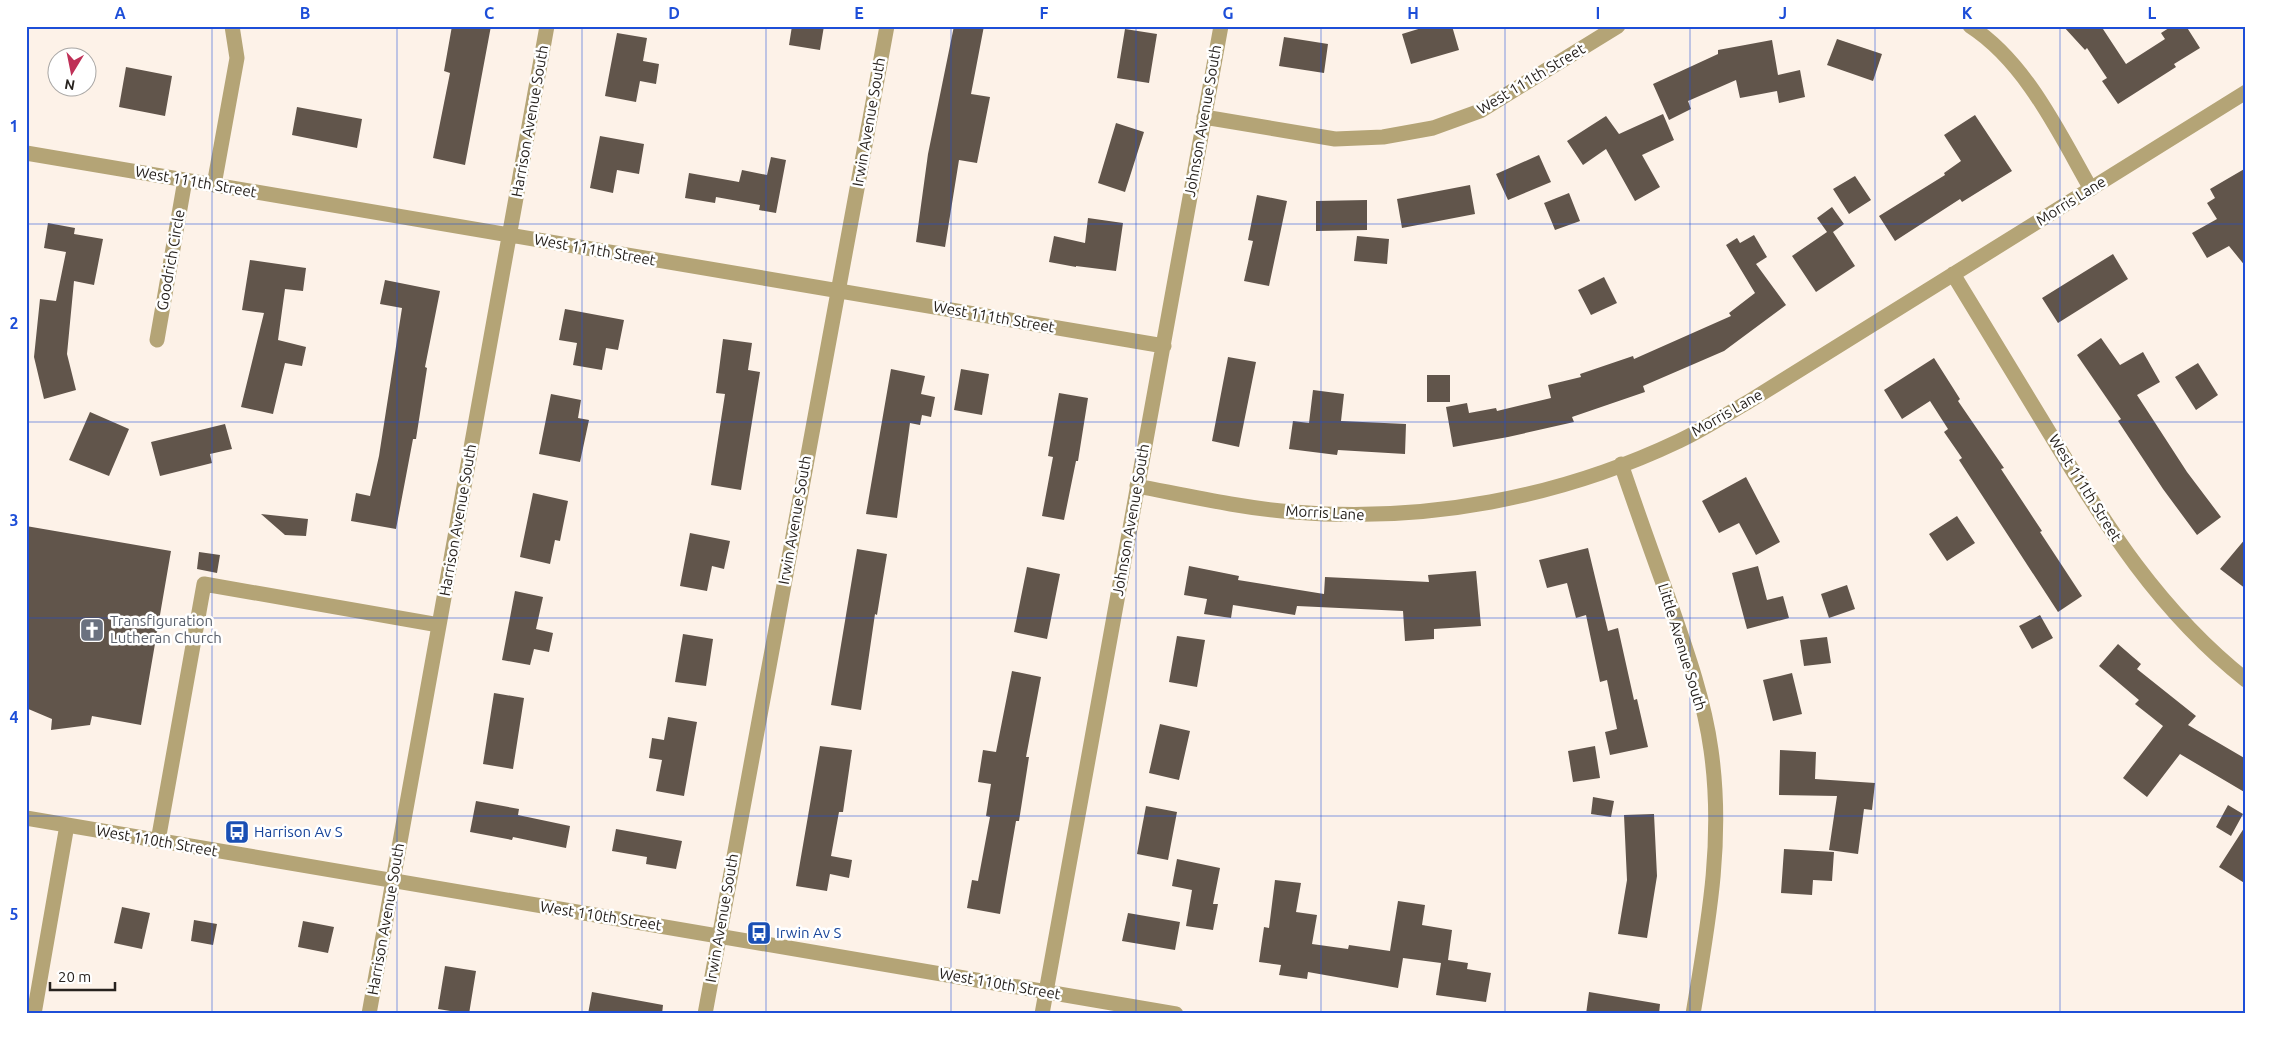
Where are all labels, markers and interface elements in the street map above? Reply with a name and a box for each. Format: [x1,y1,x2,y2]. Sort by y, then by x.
text: A [114,4,126,22]
text: B [300,4,310,22]
text: C [484,4,494,22]
text: D [668,4,680,22]
text: E [854,4,864,22]
text: F [1040,4,1049,22]
text: G [1222,4,1234,22]
text: H [1407,4,1419,22]
text: I [1596,4,1600,22]
text: J [1779,4,1787,22]
text: K [1962,4,1973,22]
text: L [2148,4,2157,22]
street label: West 111th Street [1474,40,1588,118]
street label: Harrison Avenue South [508,44,551,198]
street label: Johnson Avenue South [1181,44,1224,198]
north arrow [48,48,98,98]
street label: Irwin Avenue South [849,56,888,188]
text: N [63,76,76,94]
text: 1 [9,117,19,135]
street label: West 111th Street [134,162,258,201]
street label: Morris Lane [2033,172,2109,229]
street label: Goodrich Circle [153,208,188,312]
street label: West 111th Street [533,230,657,269]
street label: West 111th Street [932,297,1056,336]
text: 2 [9,314,19,332]
street label: Morris Lane [1688,385,1765,440]
street label: West 111th Street [2046,431,2125,544]
street label: Harrison Avenue South [436,443,479,597]
street label: Johnson Avenue South [1109,443,1152,597]
street label: Irwin Avenue South [775,454,814,586]
street label: Morris Lane [1285,502,1365,523]
text: 3 [9,511,19,529]
street label: Little Avenue South [1655,581,1710,713]
place label: Transfiguration Lutheran Church [110,612,222,646]
church icon: Transfiguration Lutheran Church [79,617,105,643]
text: 4 [9,708,19,726]
bus stop icon: Harrison Av S [224,819,250,845]
street label: West 110th Street [95,821,219,860]
place label: Harrison Av S [254,823,343,840]
street label: Harrison Avenue South [364,842,407,996]
street label: Irwin Avenue South [702,852,741,984]
street label: West 110th Street [539,897,663,934]
text: 5 [9,905,19,923]
bus stop icon: Irwin Av S [746,920,772,946]
place label: Irwin Av S [776,924,841,941]
scale bar [50,960,115,992]
street label: West 110th Street [938,964,1062,1003]
text: 20 m [58,968,91,985]

